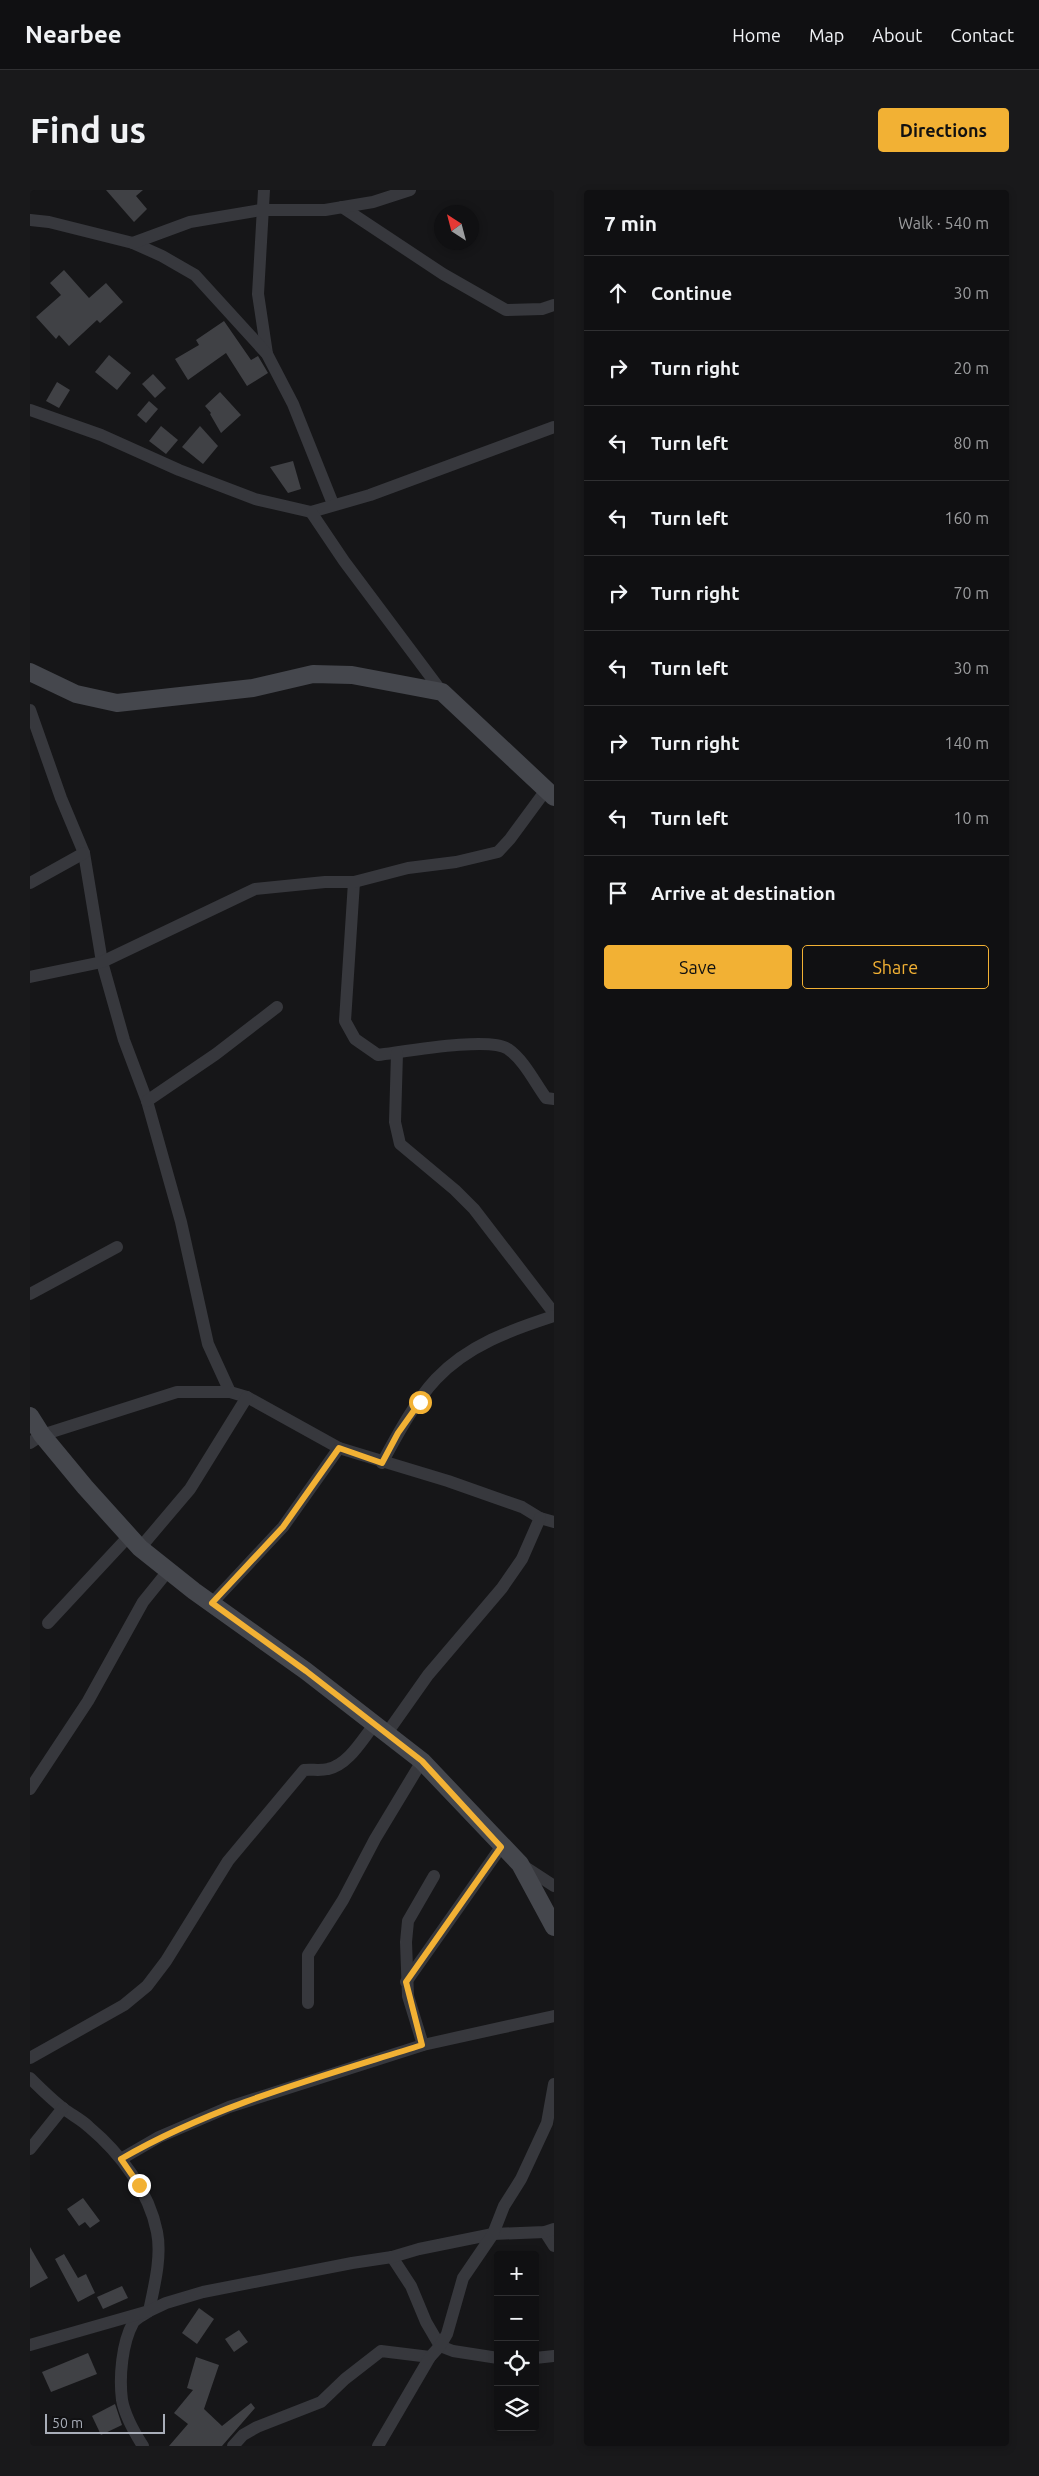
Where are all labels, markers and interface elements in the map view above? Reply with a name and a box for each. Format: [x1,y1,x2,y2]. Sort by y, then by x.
text: Nearbee [25,21,122,48]
text: Home [732,25,781,45]
text: Map [809,25,844,45]
text: About [872,25,922,45]
text: Contact [950,25,1014,45]
button: Directions [878,108,1009,152]
text: Find us [30,110,146,150]
north arrow [434,205,479,250]
text: 7 min [604,211,657,235]
text: Walk · 540 m [898,214,989,232]
icon: ahead [604,279,632,307]
text: Continue [651,282,732,304]
text: 30 m [953,284,989,302]
icon: right [604,354,632,382]
text: Turn right [651,357,739,379]
text: 20 m [953,359,989,377]
icon: left [604,429,632,457]
text: Turn left [651,432,729,454]
text: 80 m [953,434,989,452]
icon: left [604,504,632,532]
text: Turn left [651,507,729,529]
text: 160 m [944,509,989,527]
icon: right [604,579,632,607]
text: Turn right [651,582,739,604]
text: 70 m [953,584,989,602]
icon: left [604,654,632,682]
text: Turn left [651,657,729,679]
text: 30 m [953,659,989,677]
icon: right [604,729,632,757]
text: Turn right [651,732,739,754]
text: 140 m [944,734,989,752]
icon: left [604,804,632,832]
text: Turn left [651,807,729,829]
text: 10 m [953,809,989,827]
icon: arrive [604,879,632,907]
text: Arrive at destination [651,882,836,904]
button: Save [604,945,792,989]
button: Share [802,945,989,989]
route start [409,1391,432,1414]
route end [128,2174,151,2197]
map controls [494,2251,539,2431]
button: + [494,2251,539,2296]
button: − [494,2296,539,2341]
button: locate [494,2341,539,2386]
button: layers [494,2386,539,2431]
scale bar [45,2411,165,2434]
text: 50 m [52,2415,83,2431]

